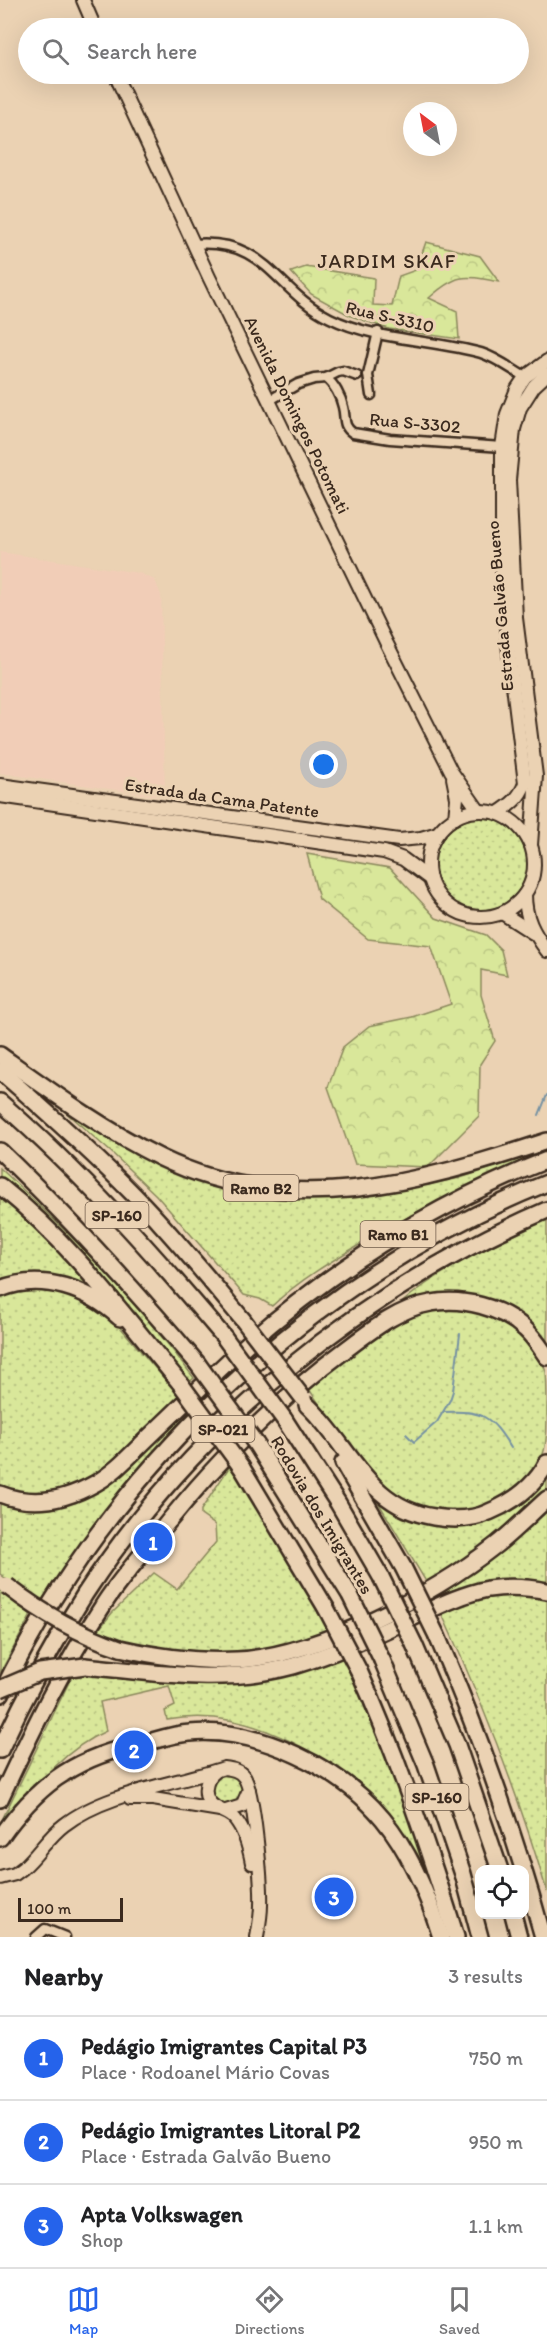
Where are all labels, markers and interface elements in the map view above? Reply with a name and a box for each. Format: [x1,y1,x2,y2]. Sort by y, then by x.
search box [18,18,529,84]
icon: search [39,35,72,68]
text: Search here [87,38,197,65]
north arrow [403,102,457,156]
district label: JARDIM SKAF [318,249,456,273]
street label: Rua S-3310 [344,296,436,338]
street label: Avenida Domingos Potomati [240,313,354,517]
street label: Rua S-3302 [369,408,462,438]
street label: Estrada Galvão Bueno [482,520,518,692]
your location [309,750,338,779]
street label: Estrada da Cama Patente [123,773,321,823]
road number: Ramo B2 [224,1175,298,1201]
road number: SP-160 [86,1202,148,1228]
road number: Ramo B1 [360,1221,436,1247]
road number: SP-021 [192,1416,254,1442]
street label: Rodovia dos Imigrantes [266,1432,378,1598]
pin: 1 [134,1520,172,1564]
pin: 2 [114,1728,154,1772]
road number: SP-160 [406,1784,468,1810]
map controls [475,1865,529,1919]
button: locate [475,1865,529,1919]
pin: 3 [314,1874,354,1920]
scale bar [18,1895,123,1922]
text: 100 m [27,1899,71,1918]
text: Nearby [24,1960,103,1992]
text: 3 results [448,1964,523,1988]
text: Pedágio Imigrantes Capital P3 [81,2033,367,2060]
text: 1 [39,2046,48,2070]
text: 750 m [469,2046,523,2070]
text: Place · Rodoanel Mário Covas [81,2060,330,2084]
text: Pedágio Imigrantes Litoral P2 [81,2117,360,2144]
text: 2 [38,2130,49,2154]
text: 950 m [468,2130,523,2154]
text: Place · Estrada Galvão Bueno [81,2144,331,2168]
text: Apta Volkswagen [81,2201,243,2228]
text: 3 [38,2214,49,2238]
text: 1.1 km [469,2214,523,2238]
text: Shop [81,2228,123,2252]
tab: Map [67,2283,100,2338]
tab: Directions [234,2283,305,2338]
tab: Saved [439,2283,480,2338]

